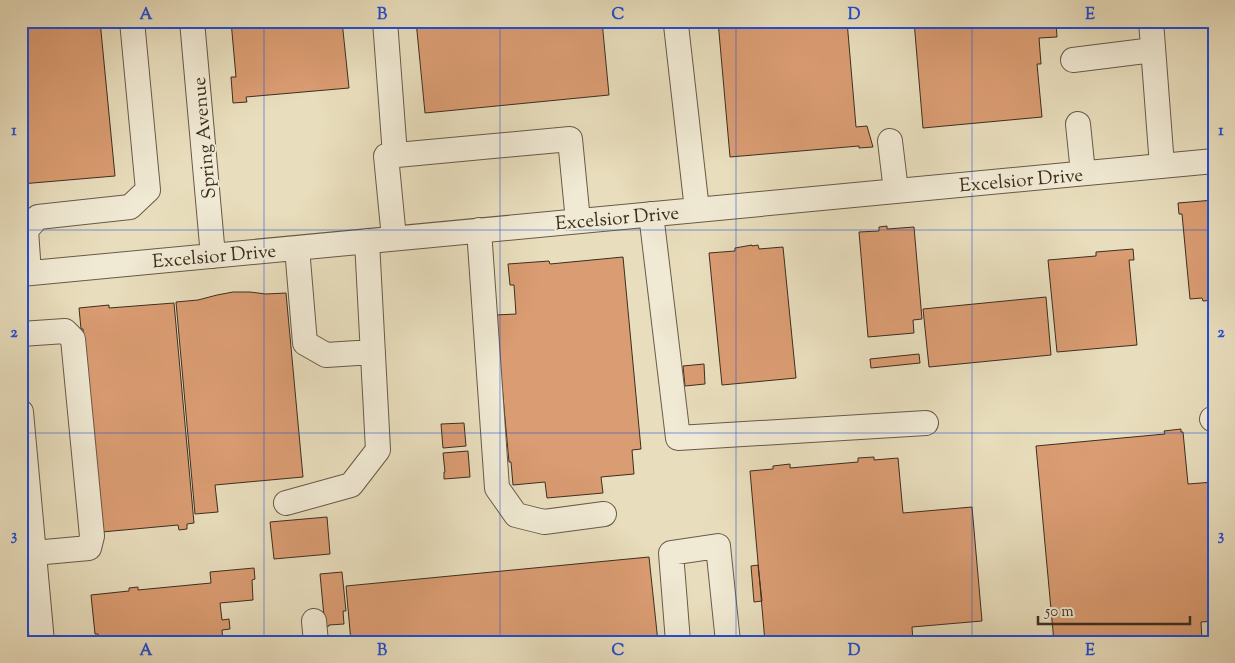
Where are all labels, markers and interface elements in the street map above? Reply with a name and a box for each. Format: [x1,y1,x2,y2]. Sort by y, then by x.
text: A [140,4,153,27]
text: B [377,4,387,27]
text: C [612,4,625,27]
text: D [848,4,861,27]
text: E [1085,4,1095,27]
street label: Spring Avenue [187,76,224,200]
text: 1 [11,120,17,143]
text: 1 [1218,120,1224,143]
street label: Excelsior Drive [958,163,1085,200]
street label: Excelsior Drive [554,201,681,238]
street label: Excelsior Drive [151,239,278,276]
text: 2 [10,322,18,345]
text: 2 [1217,322,1225,345]
text: 3 [11,525,18,548]
text: 3 [1218,525,1225,548]
scale bar [1038,593,1190,625]
text: 50 m [1044,602,1074,623]
text: A [140,640,153,663]
text: B [377,640,387,663]
text: C [612,640,625,663]
text: D [848,640,861,663]
text: E [1085,640,1095,663]

